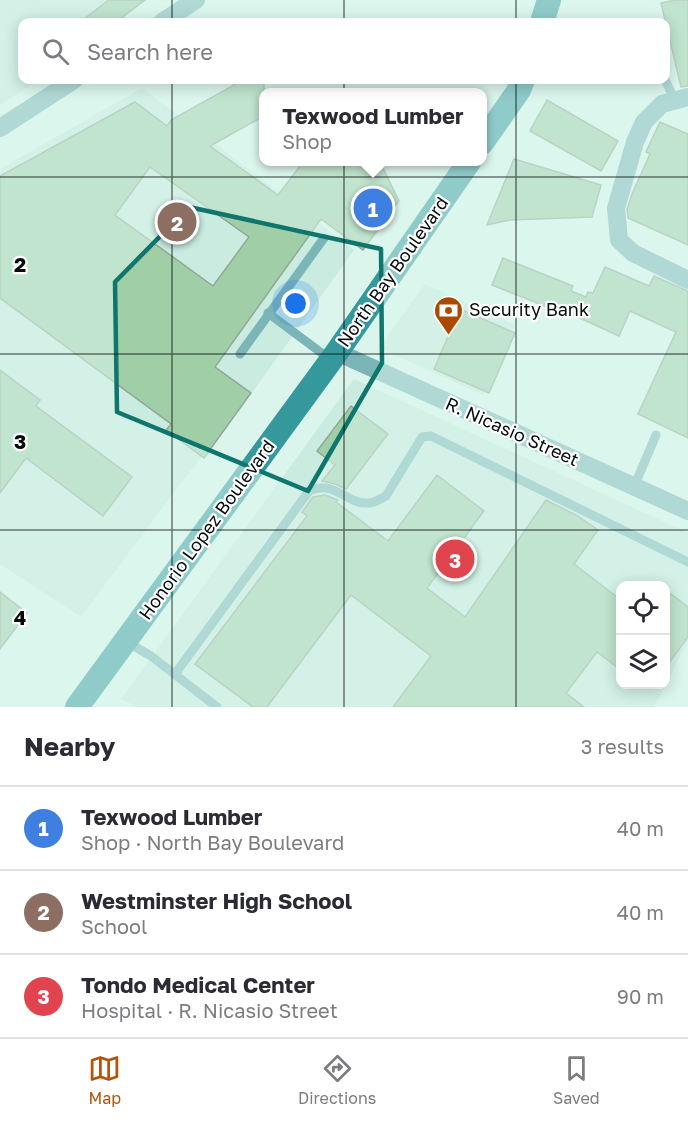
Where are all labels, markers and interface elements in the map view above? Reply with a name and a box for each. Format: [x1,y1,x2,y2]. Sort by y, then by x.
search box [18,18,670,84]
icon: search [39,35,72,68]
text: Search here [87,38,213,65]
popup [259,88,487,166]
text: Texwood Lumber [282,102,464,129]
text: Shop [282,129,332,153]
pin: 1 [354,186,392,230]
street label: North Bay Boulevard [332,192,452,351]
pin: 2 [158,200,196,244]
text: 2 [14,252,26,276]
your location [281,289,310,318]
bank icon: Security Bank [432,294,464,336]
place label: Security Bank [469,298,589,320]
street label: R. Nicasio Street [442,392,582,470]
text: 3 [14,429,26,453]
street label: Honorio Lopez Boulevard [134,435,279,623]
pin: 3 [436,536,474,582]
map controls [616,581,670,689]
button: locate [616,581,670,635]
text: 4 [14,605,26,629]
button: layers [616,635,670,689]
text: Nearby [24,731,115,762]
text: 3 results [581,734,664,758]
text: Texwood Lumber [81,803,262,830]
text: 1 [38,816,49,840]
text: 40 m [617,816,664,840]
text: Shop · North Bay Boulevard [81,830,344,854]
text: Westminster High School [81,887,352,914]
text: 2 [37,900,50,924]
text: 40 m [617,900,664,924]
text: School [81,914,147,938]
text: Tondo Medical Center [81,971,315,998]
text: 3 [37,984,50,1008]
text: 90 m [617,984,664,1008]
text: Hospital · R. Nicasio Street [81,998,338,1022]
tab: Map [88,1052,121,1108]
tab: Directions [298,1052,376,1108]
tab: Saved [553,1052,600,1108]

